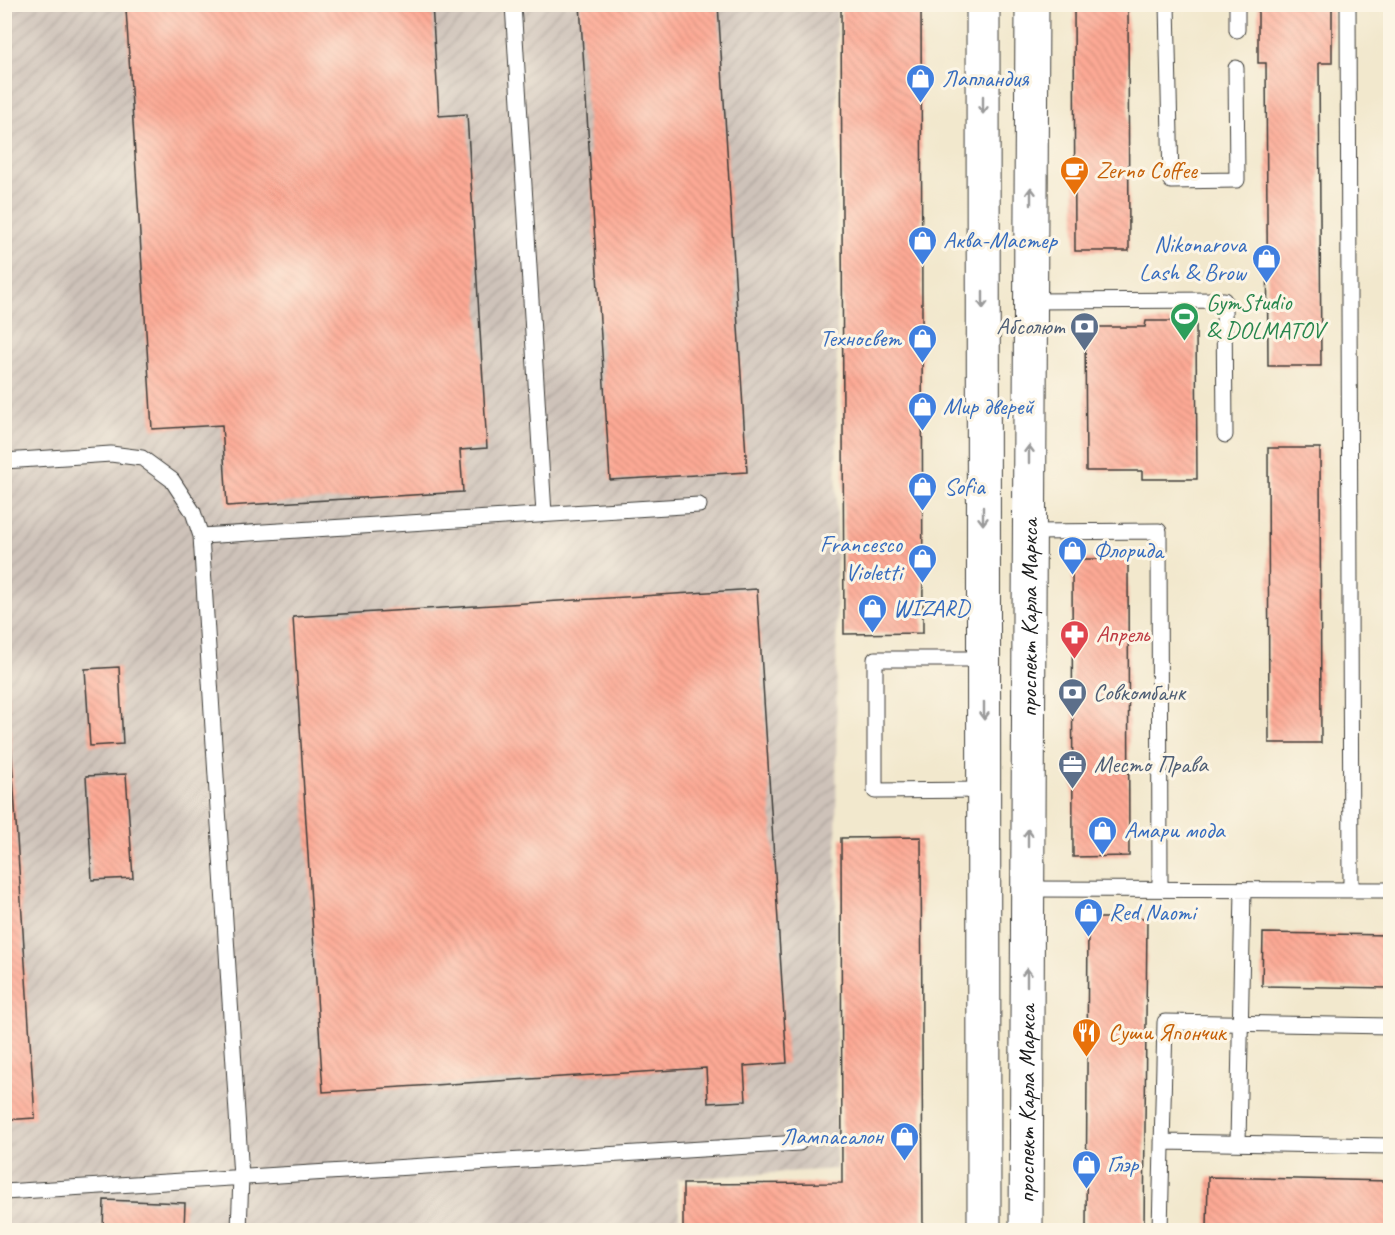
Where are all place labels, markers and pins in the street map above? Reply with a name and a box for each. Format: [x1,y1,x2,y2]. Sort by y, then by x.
shop icon: Лапландия [905,62,937,104]
place label: Лапландия [942,63,1030,93]
cafe icon: Zerno Coffee [1059,154,1091,196]
place label: Zerno Coffee [1096,155,1199,185]
shop icon: Аква-Мастер [906,224,938,266]
place label: Аква-Мастер [943,225,1059,255]
place label: Nikonarova Lash & Brow [1139,229,1248,287]
shop icon: Nikonarova Lash & Brow [1251,242,1283,284]
place label: GymStudio & DOLMATOV [1206,287,1329,345]
sports icon: GymStudio & DOLMATOV [1169,300,1201,342]
bank icon: Абсолют [1069,310,1101,352]
place label: Абсолют [996,311,1066,341]
shop icon: Техносвет [906,322,938,364]
place label: Техносвет [820,323,902,353]
shop icon: Мир дверей [906,390,938,432]
place label: Мир дверей [943,391,1035,421]
shop icon: Sofia [907,470,939,512]
place label: Sofia [944,471,986,501]
place label: Francesco Violetti [820,529,905,587]
shop icon: Флорида [1056,534,1088,576]
place label: Флорида [1093,535,1165,565]
shop icon: Francesco Violetti [907,542,939,584]
shop icon: WIZARD [856,592,888,634]
place label: WIZARD [893,593,971,623]
pharmacy icon: Апрель [1059,618,1091,660]
place label: Апрель [1096,619,1151,649]
bank icon: Совкомбанк [1056,676,1088,718]
place label: Совкомбанк [1093,677,1187,707]
office icon: Место Права [1057,748,1089,790]
place label: Место Права [1094,749,1209,779]
shop icon: Амари мода [1087,814,1119,856]
place label: Амари мода [1124,815,1226,845]
shop icon: Red Naomi [1072,896,1104,938]
place label: Red Naomi [1109,897,1198,927]
restaurant icon: Суши Япончик [1071,1016,1103,1058]
place label: Суши Япончик [1108,1017,1228,1047]
shop icon: Лампасалон [888,1120,920,1162]
place label: Лампасалон [781,1121,884,1151]
shop icon: Глэр [1070,1148,1102,1190]
place label: Глэр [1107,1149,1139,1179]

